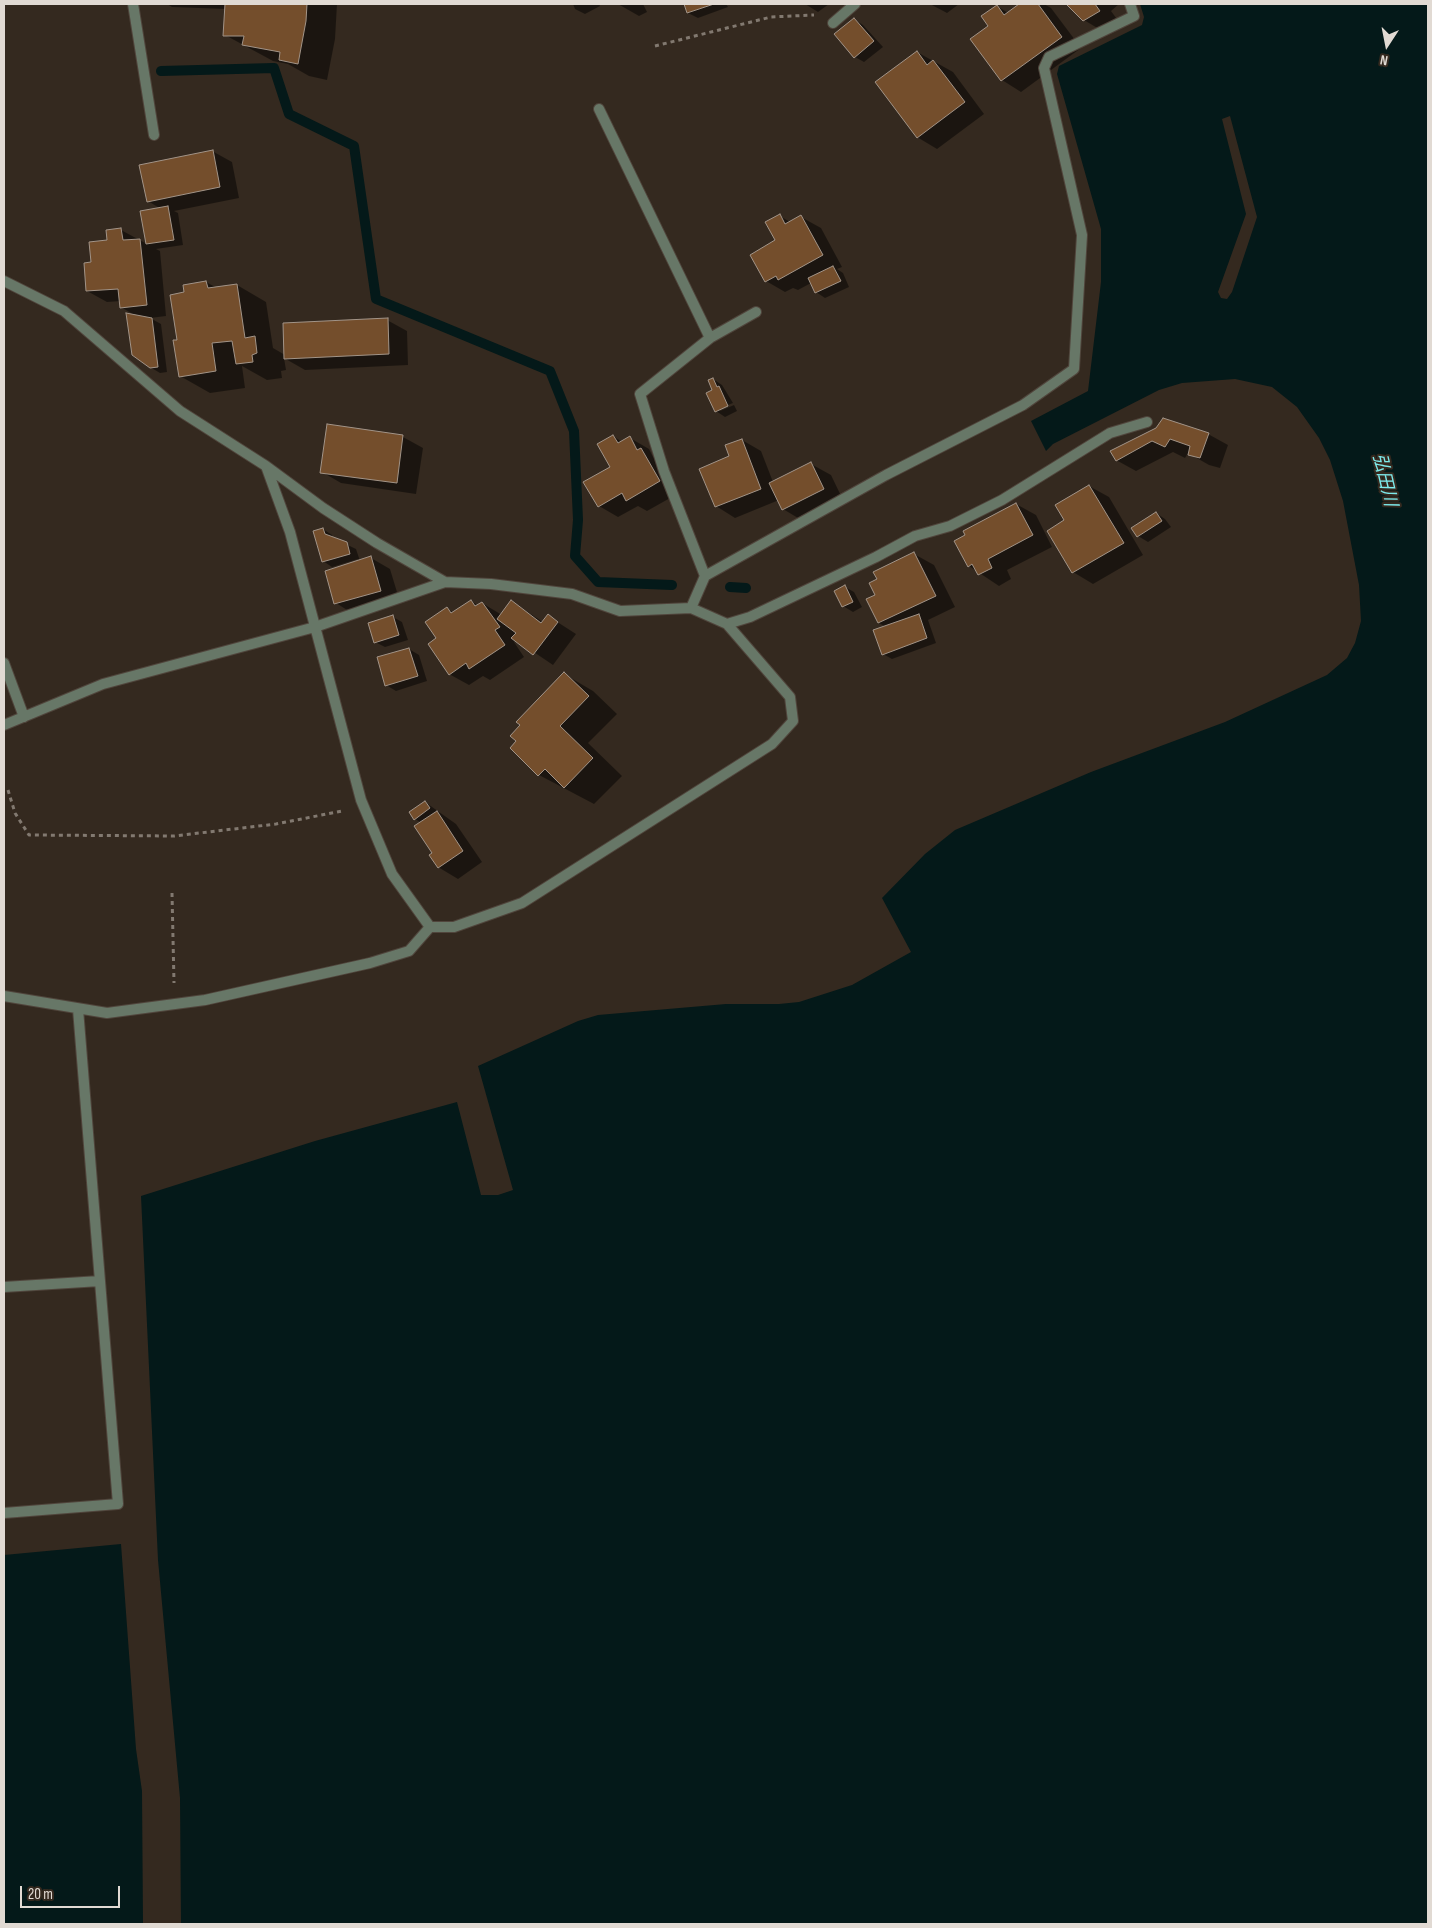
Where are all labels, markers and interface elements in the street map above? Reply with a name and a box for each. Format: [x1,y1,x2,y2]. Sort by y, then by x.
north arrow [1362,20,1412,70]
text: N [1379,51,1389,69]
water label: 弘田川 [1367,451,1401,509]
scale bar [22,1876,122,1908]
text: 20 m [28,1885,53,1904]

